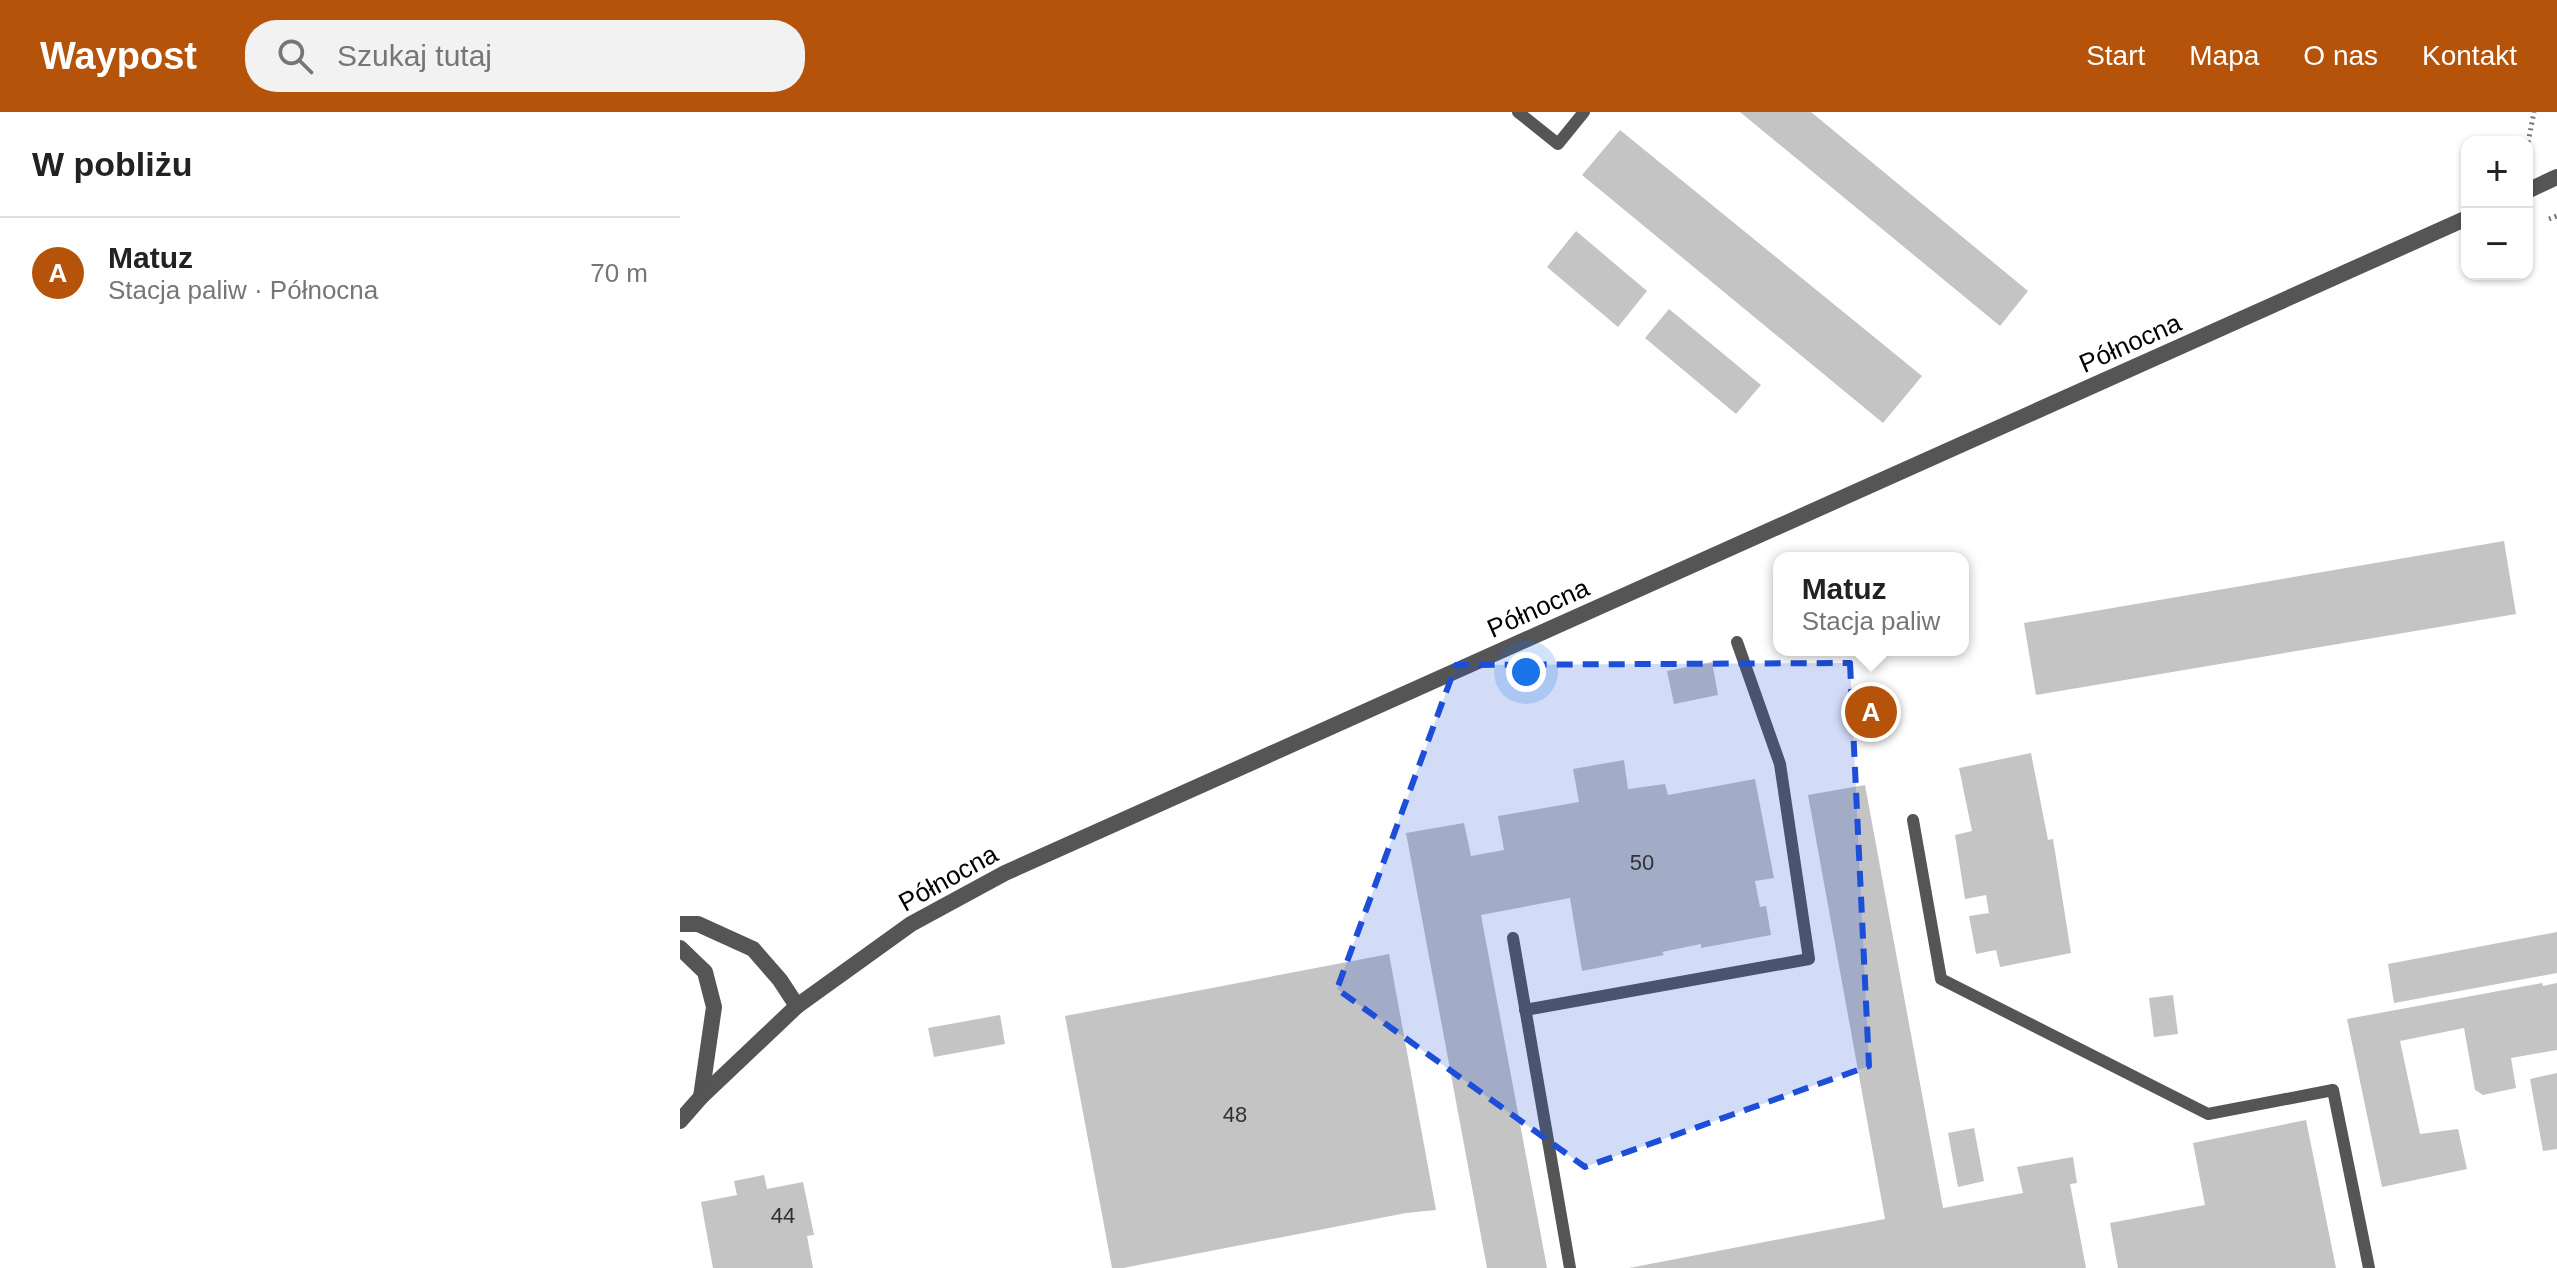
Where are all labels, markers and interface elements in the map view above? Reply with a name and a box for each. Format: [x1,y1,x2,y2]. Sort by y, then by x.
search box [245,20,805,92]
icon: search [273,34,317,78]
text: Waypost [40,35,197,77]
text: Szukaj tutaj [337,39,492,72]
text: Start [2086,40,2145,71]
text: Mapa [2189,40,2259,71]
text: O nas [2303,40,2378,71]
text: Kontakt [2422,40,2517,71]
map controls [2461,136,2533,280]
button: + [2461,136,2533,208]
text: W pobliżu [32,145,193,183]
button: − [2461,208,2533,280]
text: Matuz [108,241,193,274]
text: A [49,258,67,288]
text: 70 m [590,258,648,288]
text: Stacja paliw · Północna [108,275,378,305]
street label: Północna [2074,307,2186,379]
popup [1773,552,1969,656]
street label: Północna [1482,572,1594,644]
text: Matuz [1802,572,1887,605]
text: Stacja paliw [1802,606,1940,636]
your location [1506,652,1546,692]
pin: A [1845,682,1897,742]
street label: Północna [893,838,1003,917]
house number: 50 [1630,850,1654,875]
house number: 48 [1223,1102,1247,1127]
house number: 44 [771,1203,795,1228]

